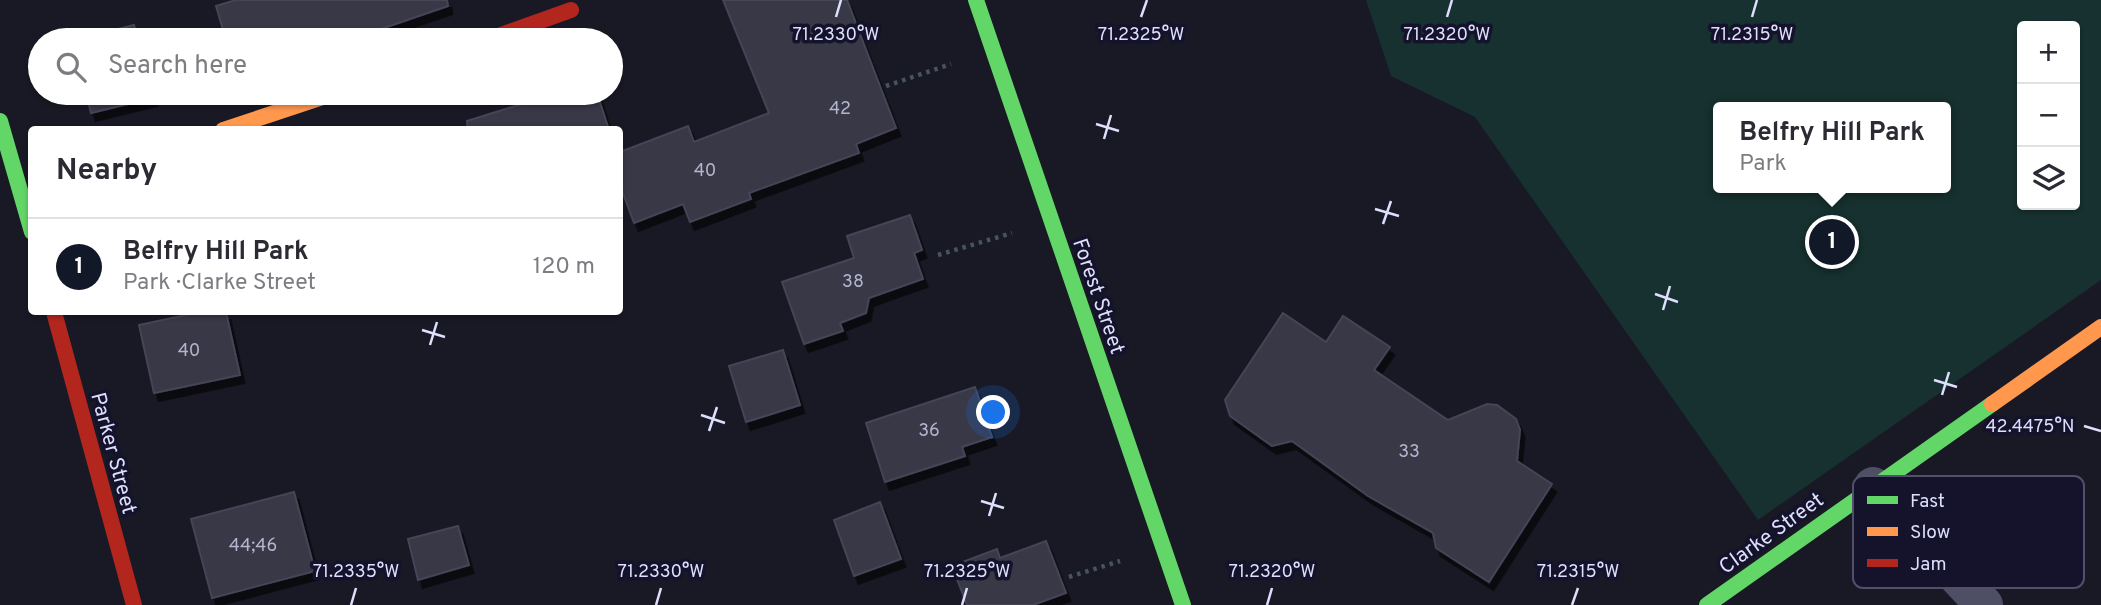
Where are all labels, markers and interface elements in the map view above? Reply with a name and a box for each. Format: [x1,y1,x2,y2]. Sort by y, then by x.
map controls [2017,21,2080,210]
button: + [2017,21,2080,84]
text: 71.2330°W [793,24,879,47]
text: 71.2325°W [1098,24,1184,47]
text: 71.2320°W [1404,24,1490,47]
text: 71.2315°W [1711,24,1793,47]
search box [28,28,623,105]
icon: search [52,48,90,86]
text: Search here [108,50,247,83]
button: − [2017,84,2080,147]
house number: 42 [829,98,851,121]
popup [1713,102,1951,193]
text: Belfry Hill Park [1739,117,1925,150]
button: layers [2017,147,2080,210]
text: Park [1739,150,1787,179]
text: Nearby [56,153,157,190]
house number: 40 [694,160,716,183]
pin: 1 [1809,216,1855,268]
street label: Forest Street [1065,235,1130,358]
text: Belfry Hill Park [123,236,309,269]
text: 1 [74,253,84,282]
text: 120 m [533,253,595,282]
text: Park · Clarke Street [123,269,316,298]
house number: 38 [842,271,864,294]
house number: 40 [178,340,200,363]
street label: Parker Street [83,389,142,517]
your location [976,395,1010,429]
text: 42.4475°N [1985,416,2075,439]
house number: 36 [918,420,940,443]
house number: 33 [1398,441,1420,464]
legend [1853,476,2084,588]
street label: Clarke Street [1714,487,1830,581]
text: Fast [1910,490,1945,514]
text: Slow [1910,521,1950,545]
house number: 44;46 [229,535,277,558]
text: Jam [1910,553,1947,577]
text: 71.2335°W [313,561,399,584]
text: 71.2330°W [618,561,704,584]
text: 71.2325°W [924,561,1010,584]
text: 71.2320°W [1229,561,1315,584]
text: 71.2315°W [1537,561,1619,584]

